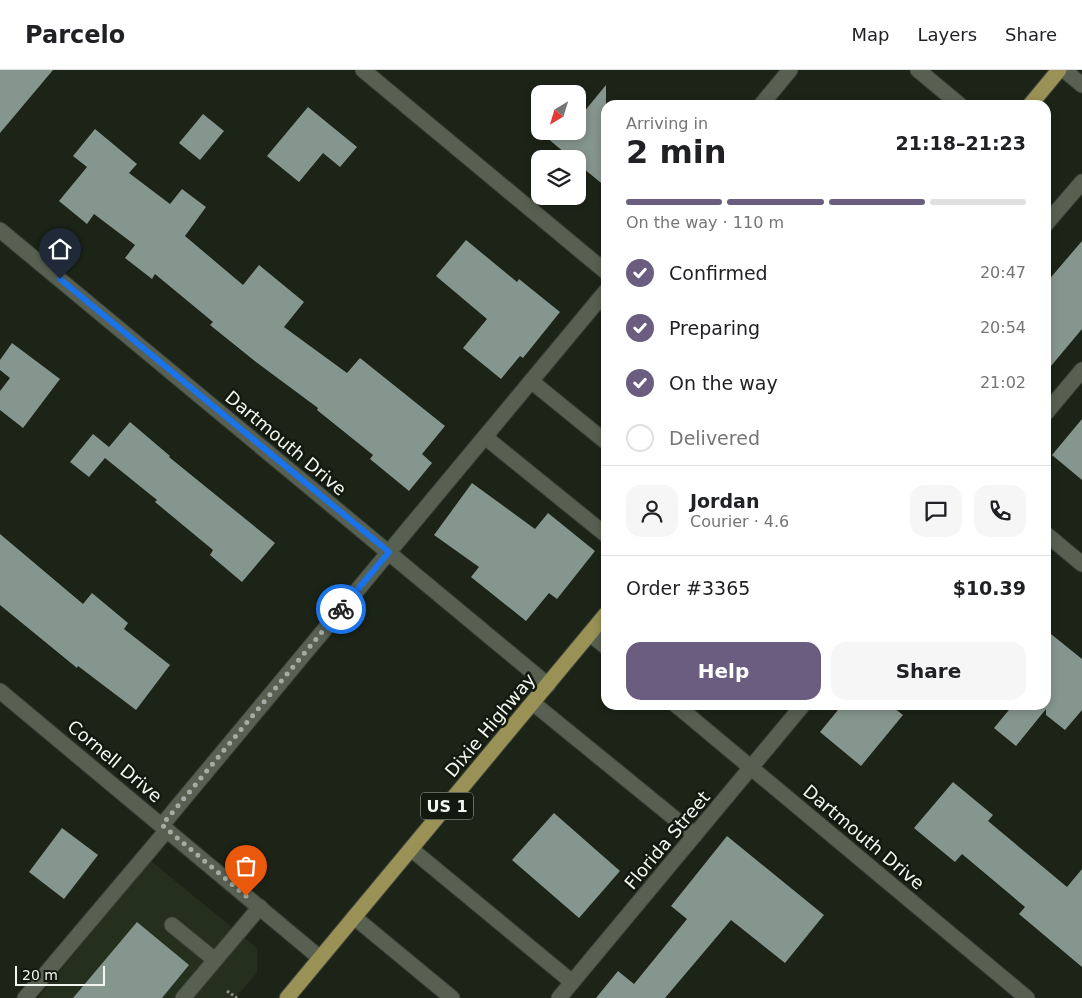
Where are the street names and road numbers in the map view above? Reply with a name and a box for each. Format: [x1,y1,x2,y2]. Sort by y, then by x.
street label: Dartmouth Drive [221,386,351,500]
street label: Dixie Highway [440,669,540,781]
street label: Cornell Drive [63,715,167,807]
street label: Dartmouth Drive [799,780,929,894]
street label: Florida Street [620,787,714,893]
road number: US 1 [421,792,473,819]

